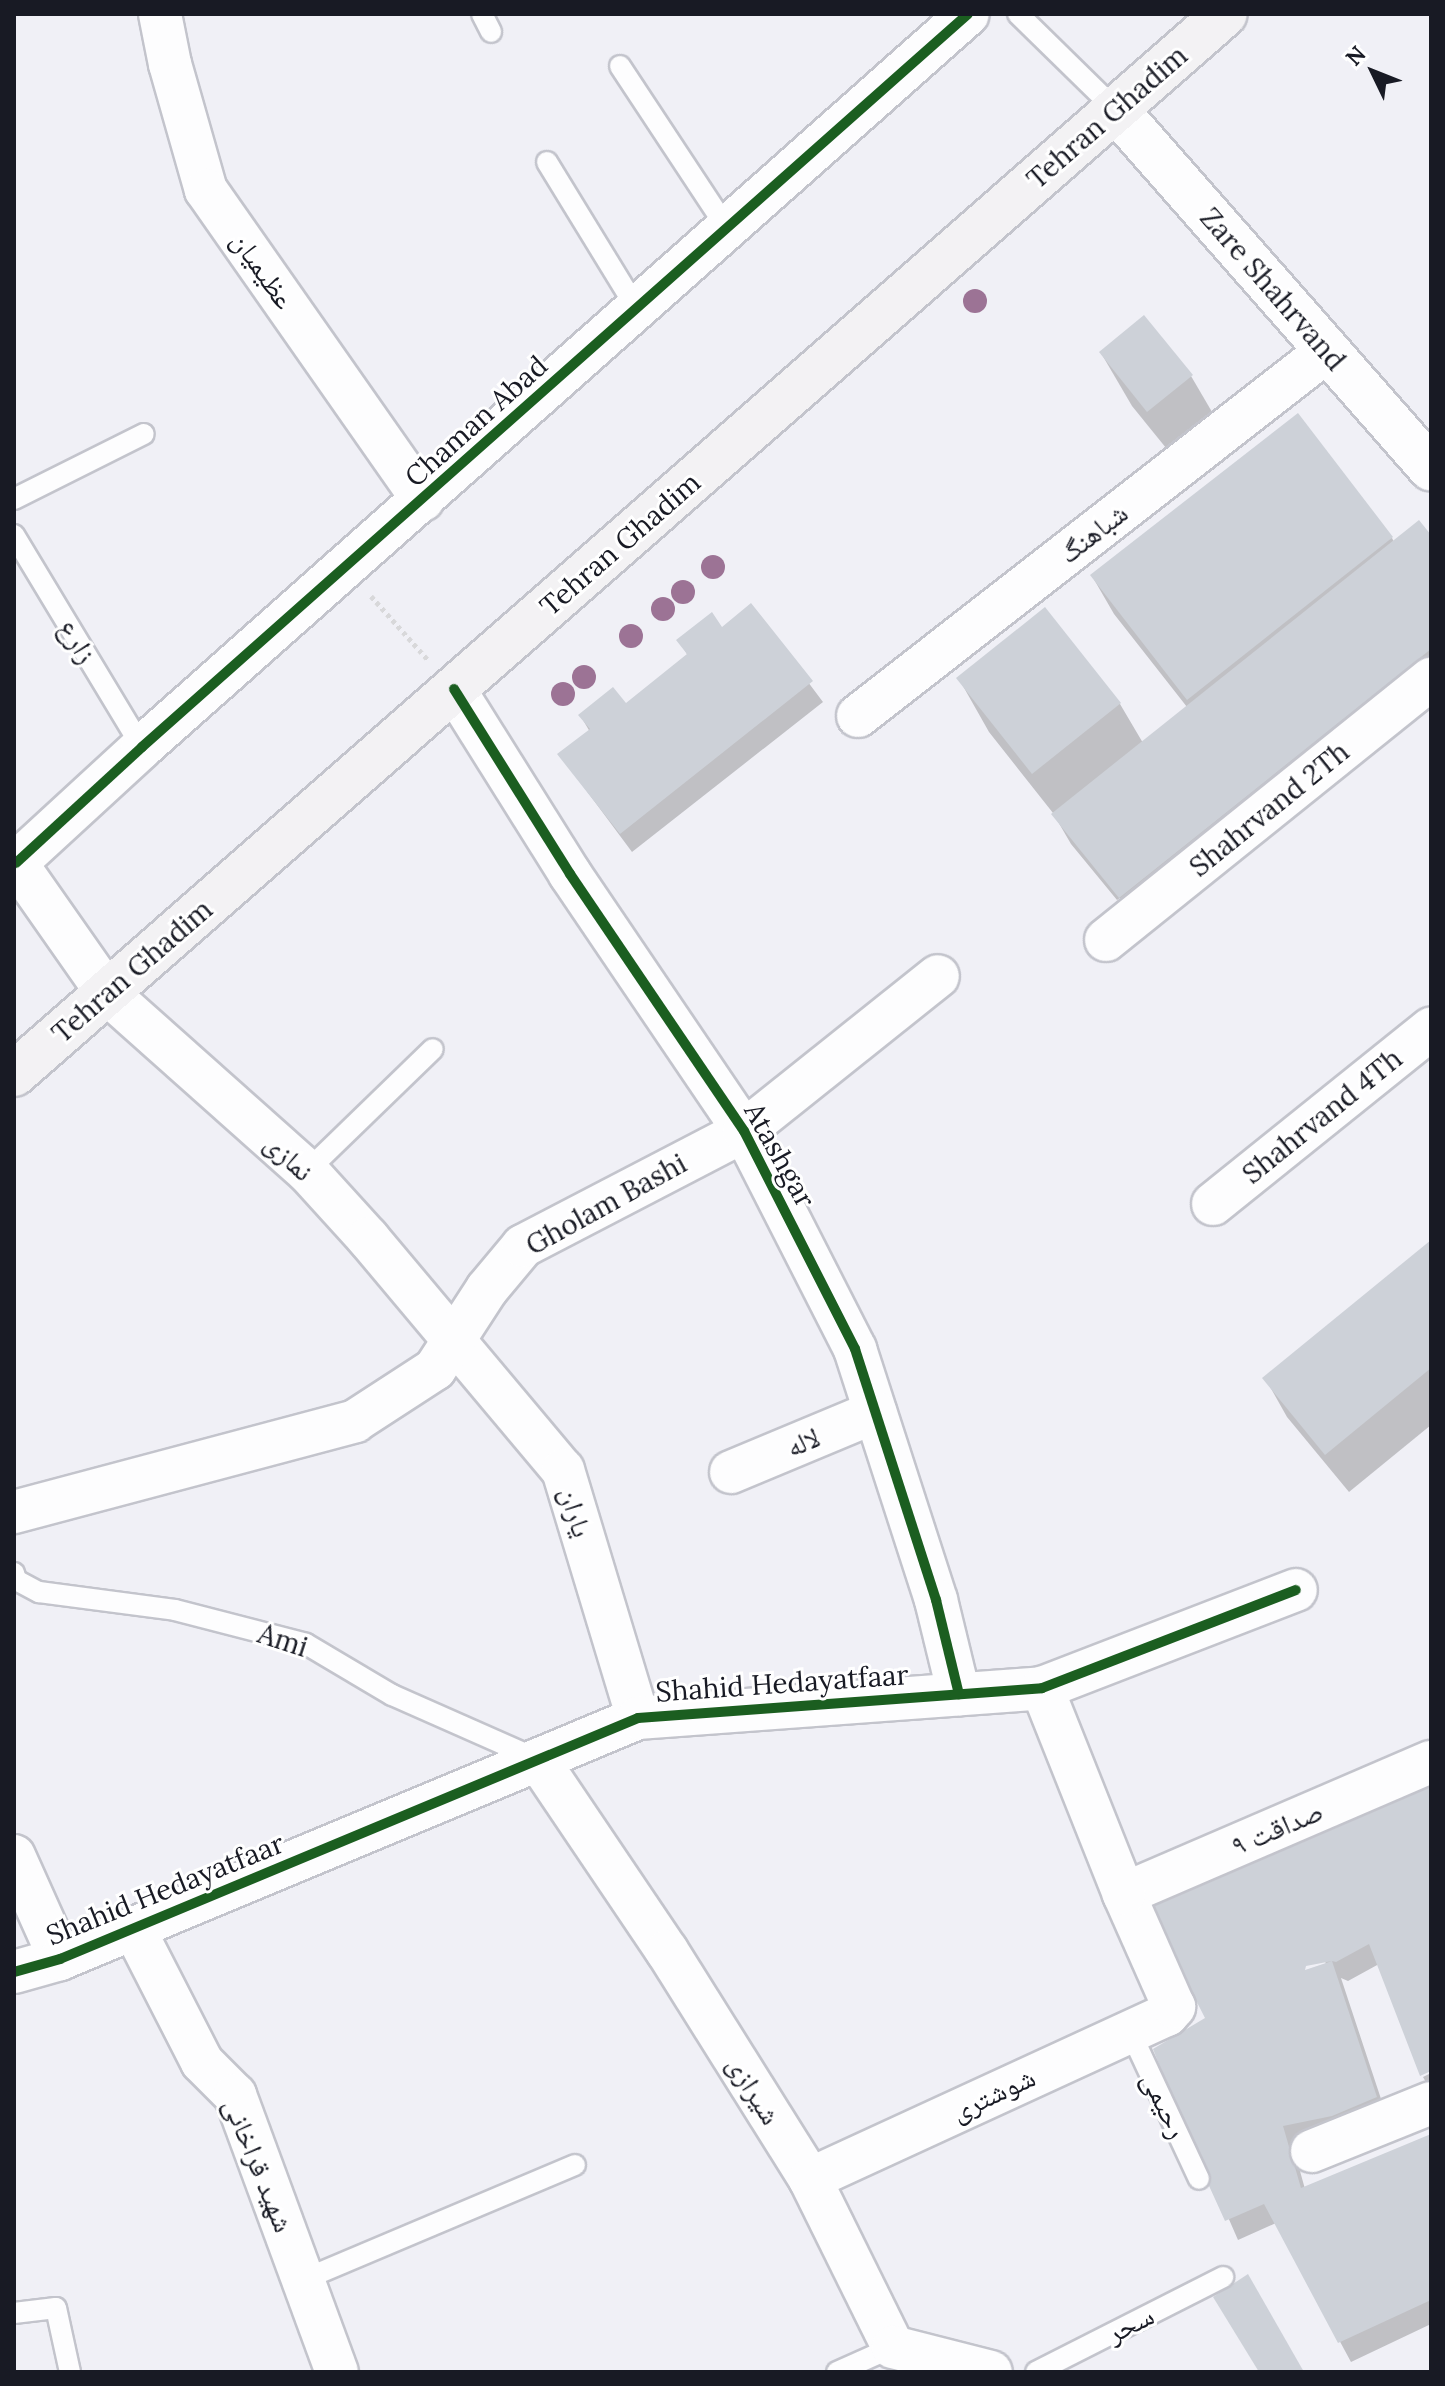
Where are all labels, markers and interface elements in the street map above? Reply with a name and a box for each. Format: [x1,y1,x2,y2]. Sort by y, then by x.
north arrow [1333,32,1413,112]
street label: Tehran Ghadim [1020,38,1194,196]
text: N [1339,40,1371,71]
street label: Zare Shahrvand [1193,201,1353,377]
street label: عظیمیان [224,225,302,315]
street label: Chaman Abad [398,348,554,494]
street label: Tehran Ghadim [533,465,707,623]
street label: شباهنگ [1052,496,1134,570]
street label: زارع [52,613,104,669]
street label: Shahrvand 2Th [1183,734,1355,884]
street label: Tehran Ghadim [45,892,219,1050]
street label: Shahrvand 4Th [1235,1041,1409,1191]
street label: Atashgar [738,1097,822,1213]
street label: نمازی [258,1126,320,1188]
street label: Gholam Bashi [520,1146,692,1262]
street label: لاله [781,1420,825,1464]
street label: یاران [553,1483,599,1541]
street label: Ami [254,1616,312,1664]
street label: Shahid Hedayatfaar [654,1657,910,1709]
street label: صداقت ۹ [1226,1794,1328,1862]
street label: Shahid Hedayatfaar [41,1826,289,1952]
street label: شیرازی [720,2049,788,2131]
street label: شوشتری [946,2060,1040,2128]
street label: رحیمی [1135,2066,1195,2144]
street label: شهید قراخانی [217,2093,301,2237]
street label: سحر [1101,2298,1159,2350]

